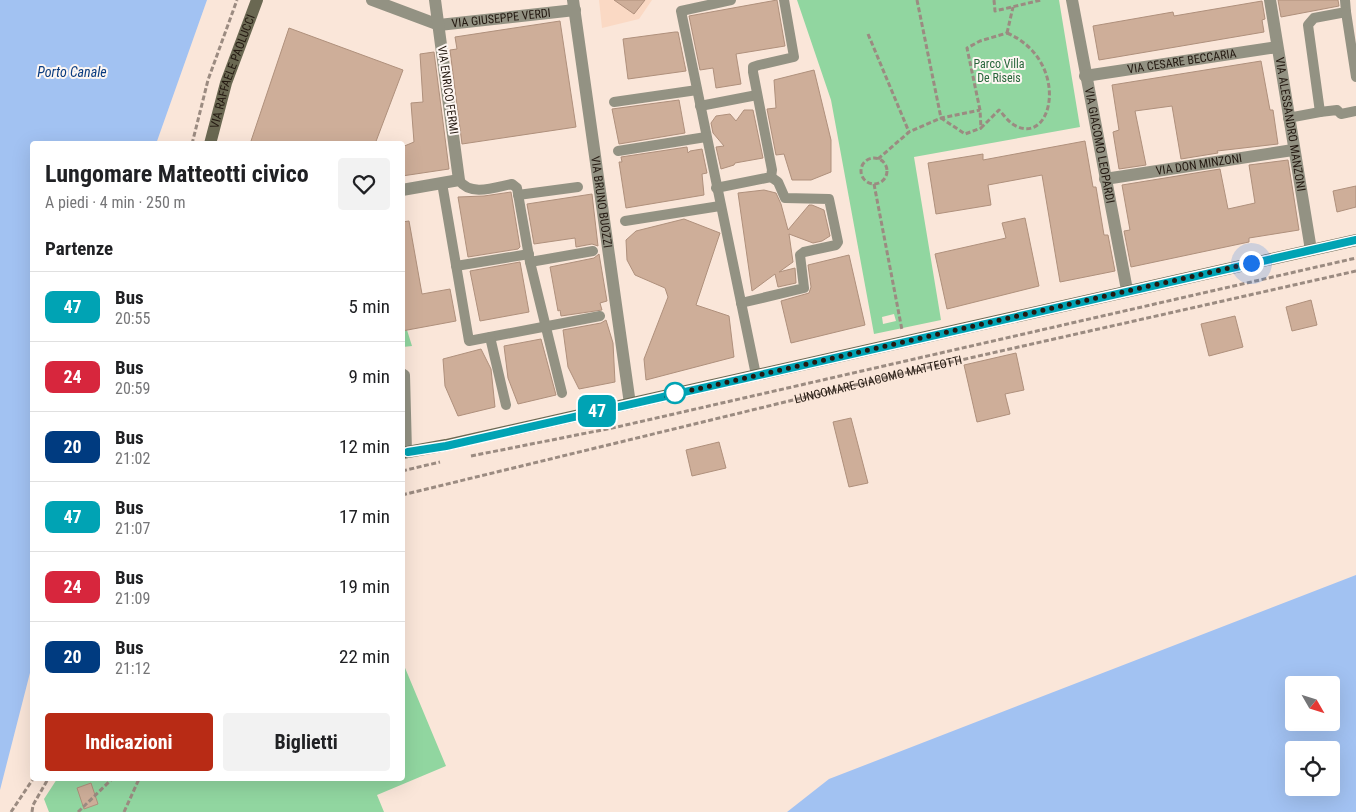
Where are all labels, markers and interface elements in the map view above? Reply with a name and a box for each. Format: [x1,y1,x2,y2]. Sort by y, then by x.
street label: VIA GIUSEPPE VERDI [451,6,551,31]
street label: VIA RAFFAELE PAOLUCCI [207,12,258,130]
street label: VIA ENRICO FERMI [435,45,461,135]
street label: VIA CESARE BECCARIA [1126,46,1237,77]
street label: VIA ALESSANDRO MANZONI [1273,56,1308,192]
park label: Parco Villa De Riseis [974,57,1025,85]
water label: Porto Canale [37,64,107,80]
street label: VIA GIACOMO LEOPARDI [1082,86,1117,204]
street label: VIA DON MINZONI [1155,151,1243,178]
street label: VIA BRUNO BUOZZI [588,155,615,249]
button: heart [338,158,390,210]
text: Lungomare Matteotti civico [45,160,309,188]
text: A piedi · 4 min · 250 m [45,193,186,212]
text: Partenze [45,237,113,260]
your location [1239,251,1264,276]
text: Bus [115,286,144,309]
text: 5 min [348,295,390,318]
text: 47 [63,296,82,317]
text: 20:55 [115,309,150,328]
street label: LUNGOMARE GIACOMO MATTEOTTI [793,353,963,406]
text: Bus [115,356,144,379]
text: 9 min [348,365,390,388]
text: 24 [63,366,82,387]
text: 20:59 [115,379,150,398]
unlabelled marker [664,382,686,404]
line badge: 47 [574,395,620,427]
text: 47 [588,400,606,421]
text: Bus [115,426,144,449]
text: 12 min [339,435,390,458]
text: 20 [63,436,82,457]
text: 21:02 [115,449,150,468]
text: Bus [115,496,144,519]
text: 17 min [339,505,390,528]
text: 47 [63,506,82,527]
text: 21:07 [115,519,150,538]
text: Bus [115,566,144,589]
text: 19 min [339,575,390,598]
text: 24 [63,576,82,597]
text: 21:09 [115,589,150,608]
text: Bus [115,636,144,659]
text: 22 min [339,645,390,668]
text: 20 [63,646,82,667]
text: 21:12 [115,659,150,678]
north arrow [1285,676,1340,731]
map controls [1285,676,1340,796]
button: Indicazioni [45,713,213,771]
button: Biglietti [223,713,390,771]
button: locate [1285,741,1340,796]

